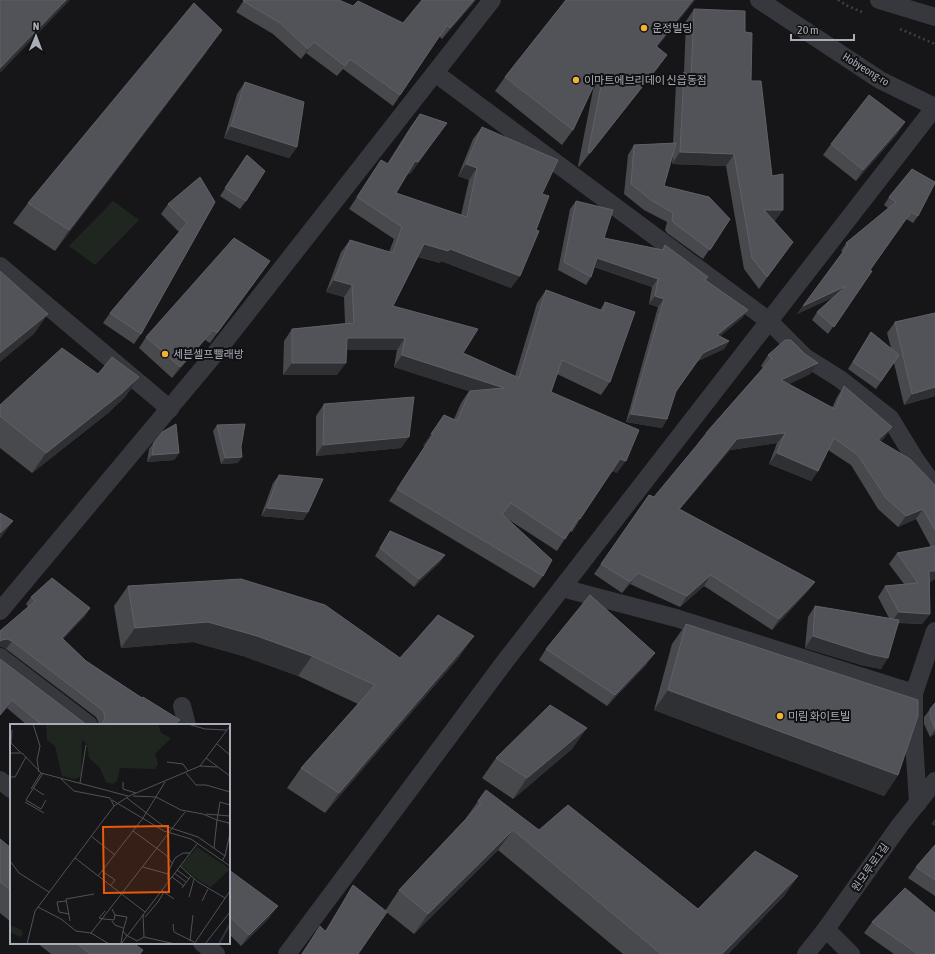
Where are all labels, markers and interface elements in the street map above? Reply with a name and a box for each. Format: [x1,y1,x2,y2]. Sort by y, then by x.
north arrow [16,16,56,56]
scale bar [791,16,854,42]
text: N [33,20,40,32]
place label: 운정빌딩 [652,22,692,34]
marker: 운정빌딩 [639,23,649,33]
text: 20 m [797,23,819,37]
street label: Hobyeong-ro [841,50,891,88]
place label: 이마트에브리데이 신읍동점 [584,74,707,86]
marker: 이마트에브리데이 신읍동점 [571,75,581,85]
place label: 세븐셀프빨래방 [173,348,244,360]
marker: 세븐셀프빨래방 [160,349,170,359]
place label: 미림 화이트빌 [788,710,850,722]
marker: 미림 화이트빌 [775,711,785,721]
inset map [10,724,230,944]
street label: 원모루로1길 [849,841,891,893]

